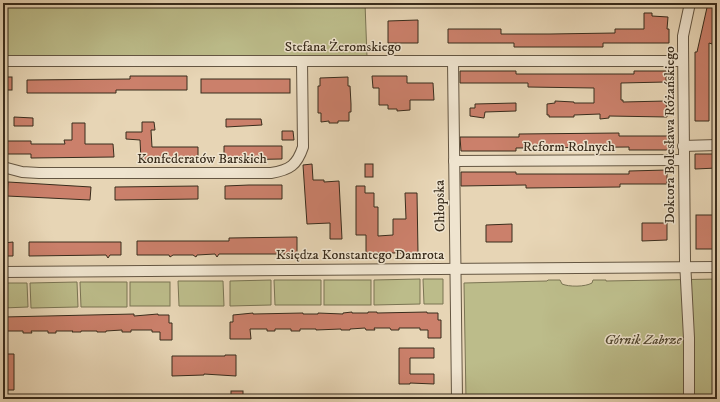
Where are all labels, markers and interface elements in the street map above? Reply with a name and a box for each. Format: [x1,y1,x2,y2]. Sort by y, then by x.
street label: Stefana Żeromskiego [285,38,401,56]
street label: Doktora Bolesława Różańskiego [661,46,679,224]
street label: Reform Rolnych [523,138,616,156]
street label: Konfederatów Barskich [137,150,268,168]
street label: Chłopska [431,180,449,232]
street label: Księdza Konstantego Damrota [276,246,444,264]
park label: Górnik Zabrze [604,331,683,349]

